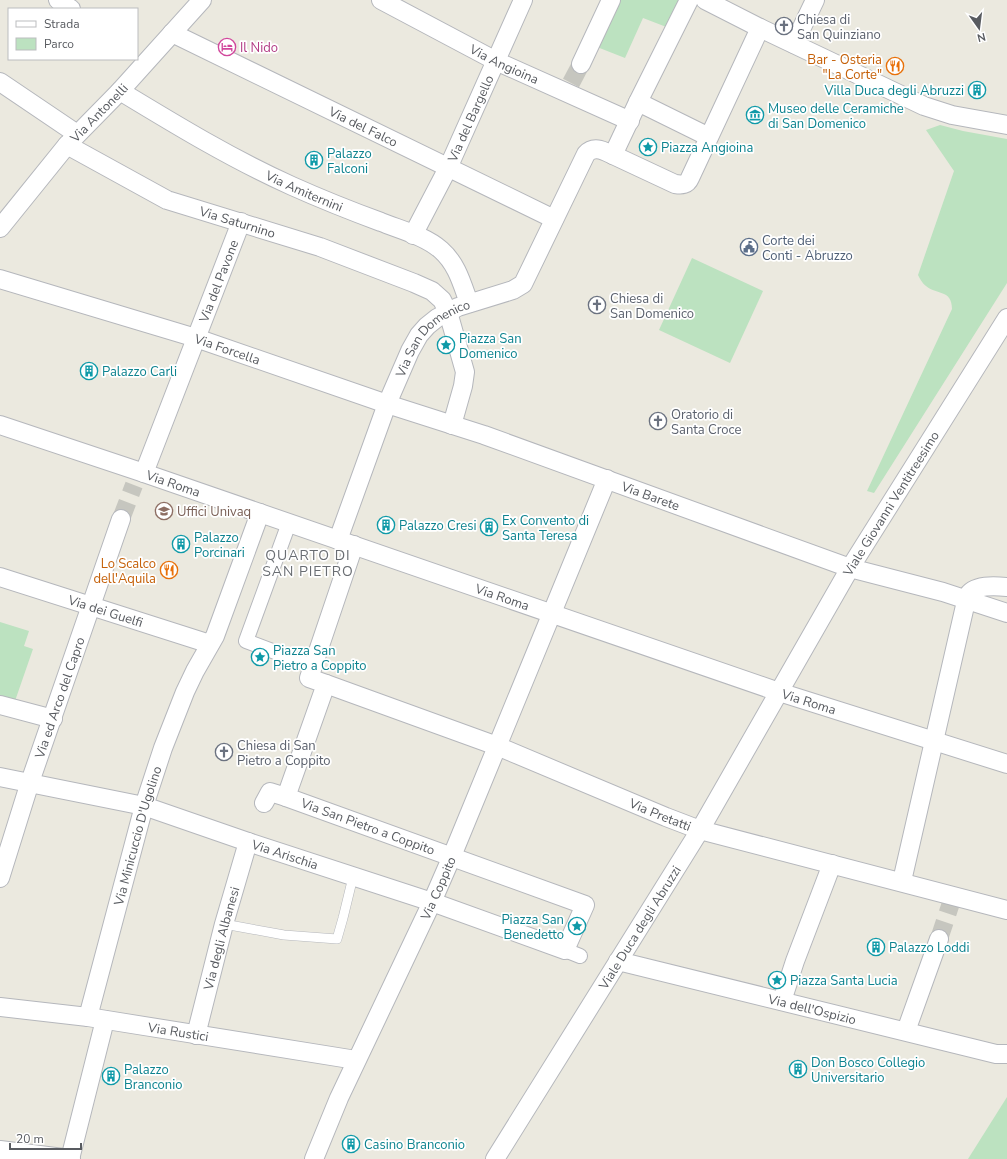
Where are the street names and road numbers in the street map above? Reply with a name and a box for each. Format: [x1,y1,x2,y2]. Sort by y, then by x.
street label: Via Angioina [465,40,541,89]
street label: Via del Bargello [443,72,498,166]
street label: Via Antonelli [66,80,133,147]
street label: Via del Falco [325,102,401,152]
street label: Via Amiternini [261,166,345,217]
street label: Via Saturnino [196,202,278,243]
street label: Via del Pavone [195,237,243,326]
street label: Via San Domenico [391,296,472,381]
street label: Via Forcella [191,330,262,369]
street label: Viale Giovanni Ventitreesimo [839,428,944,580]
street label: Via Roma [143,466,203,502]
street label: Via Barete [618,477,682,515]
street label: Via Roma [472,580,532,615]
street label: Via dei Guelfi [65,591,145,632]
street label: Via ed Arco del Capro [31,635,89,762]
street label: Via Roma [778,685,838,719]
street label: Via Minicuccio D'Ugolino [110,764,166,908]
street label: Via San Pietro a Coppito [297,794,437,860]
street label: Via Pretatti [625,794,694,836]
street label: Via Arischia [248,835,320,874]
street label: Via Coppito [416,854,461,924]
street label: Viale Duca degli Abruzzi [594,863,686,994]
street label: Via degli Albanesi [199,885,244,993]
street label: Via dell'Ospizio [765,990,858,1029]
street label: Via Rustici [146,1019,210,1046]

